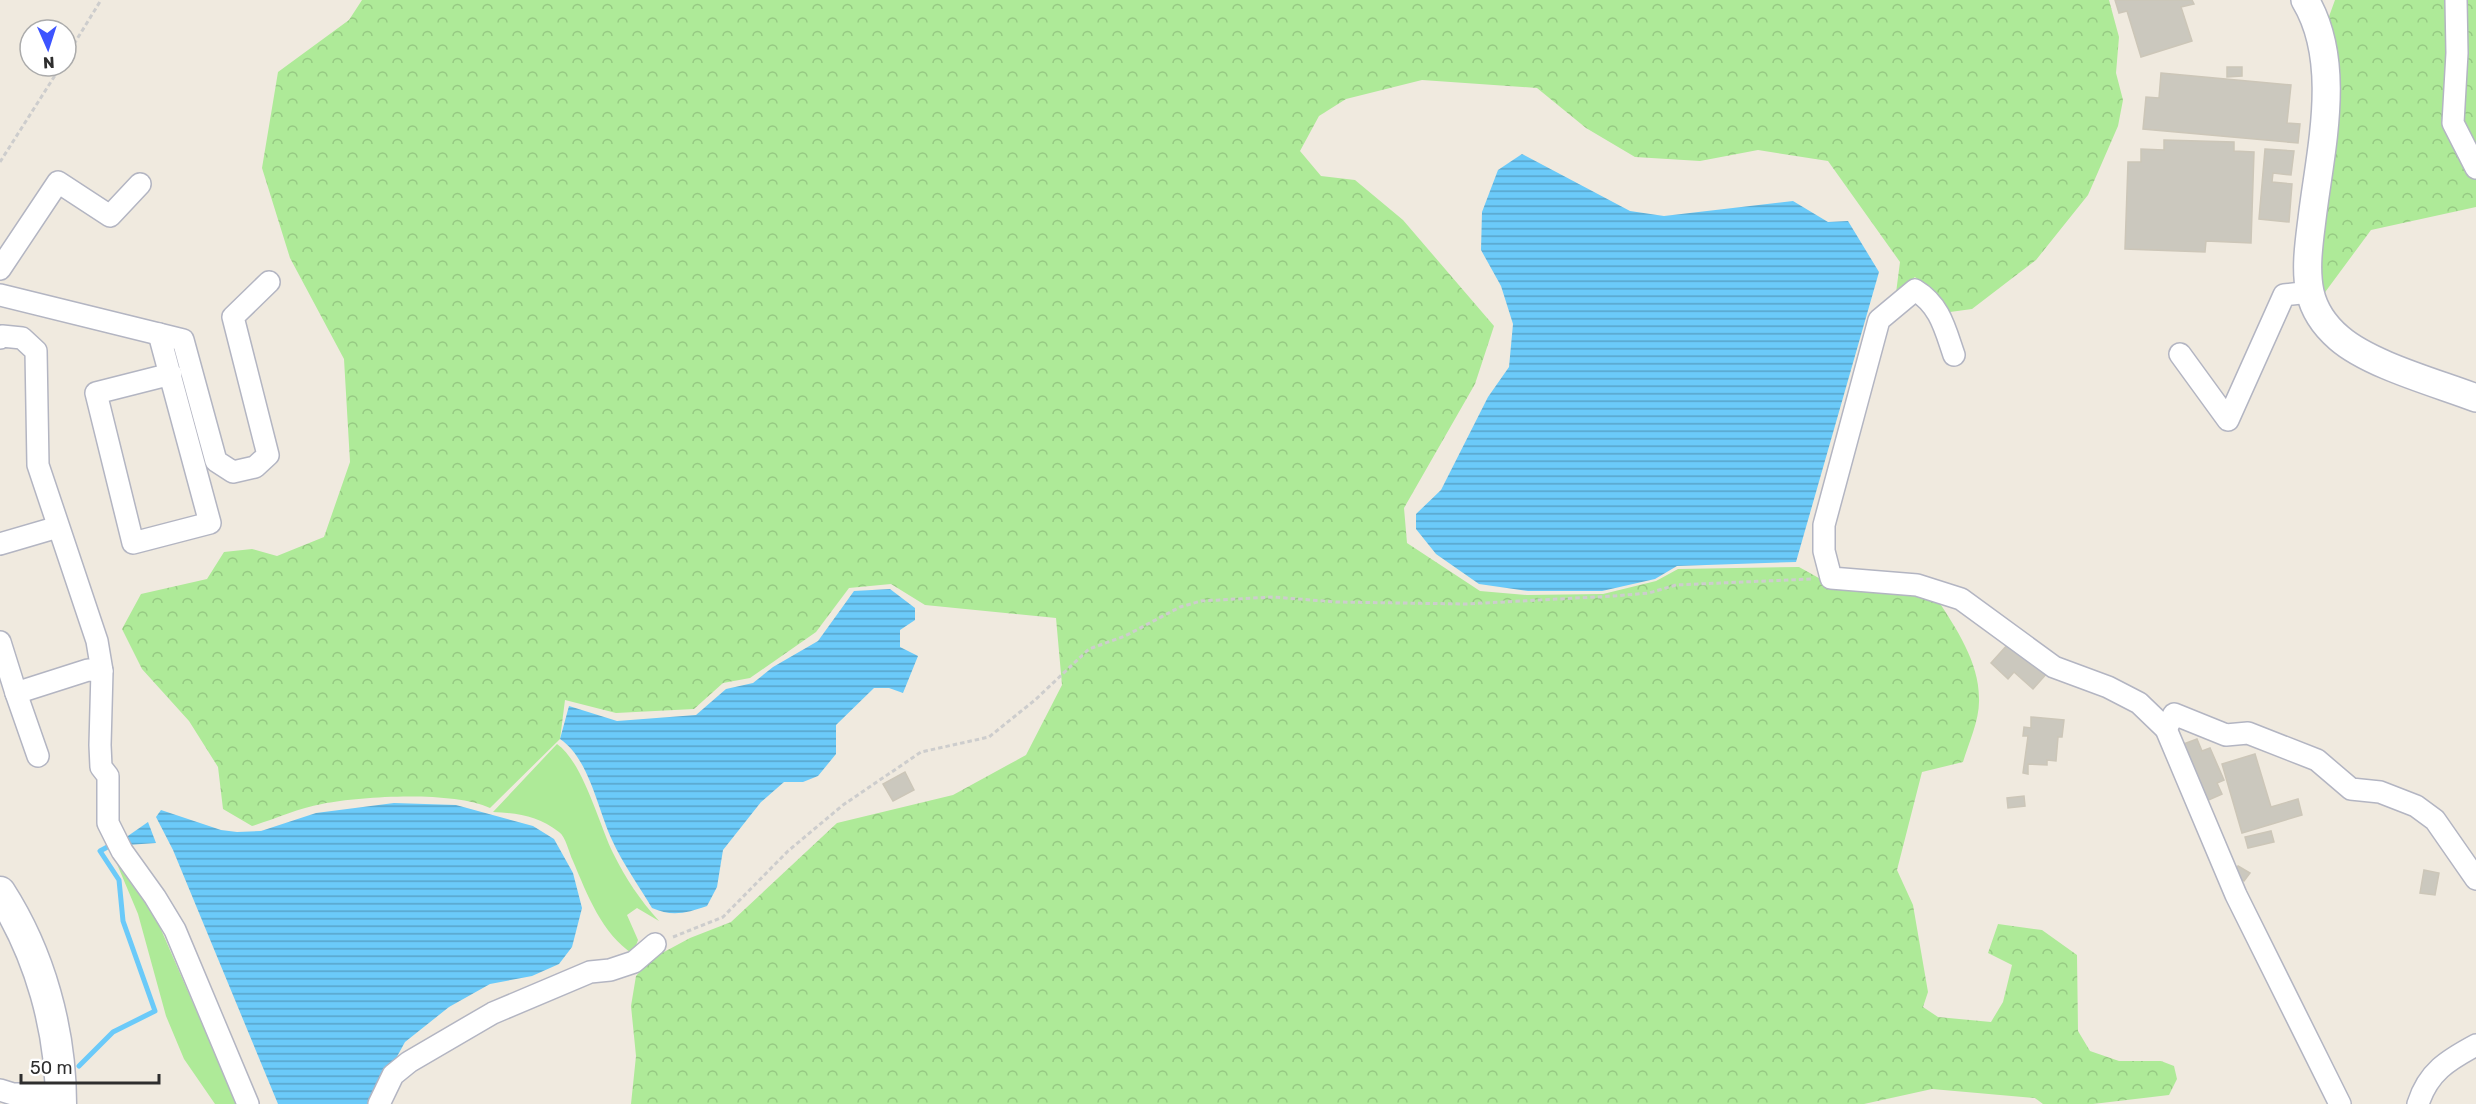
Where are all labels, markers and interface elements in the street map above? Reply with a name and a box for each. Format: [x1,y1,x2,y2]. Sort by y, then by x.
north arrow [18,18,78,78]
text: N [43,53,55,72]
scale bar [21,1047,159,1085]
text: 50 m [30,1057,73,1079]

